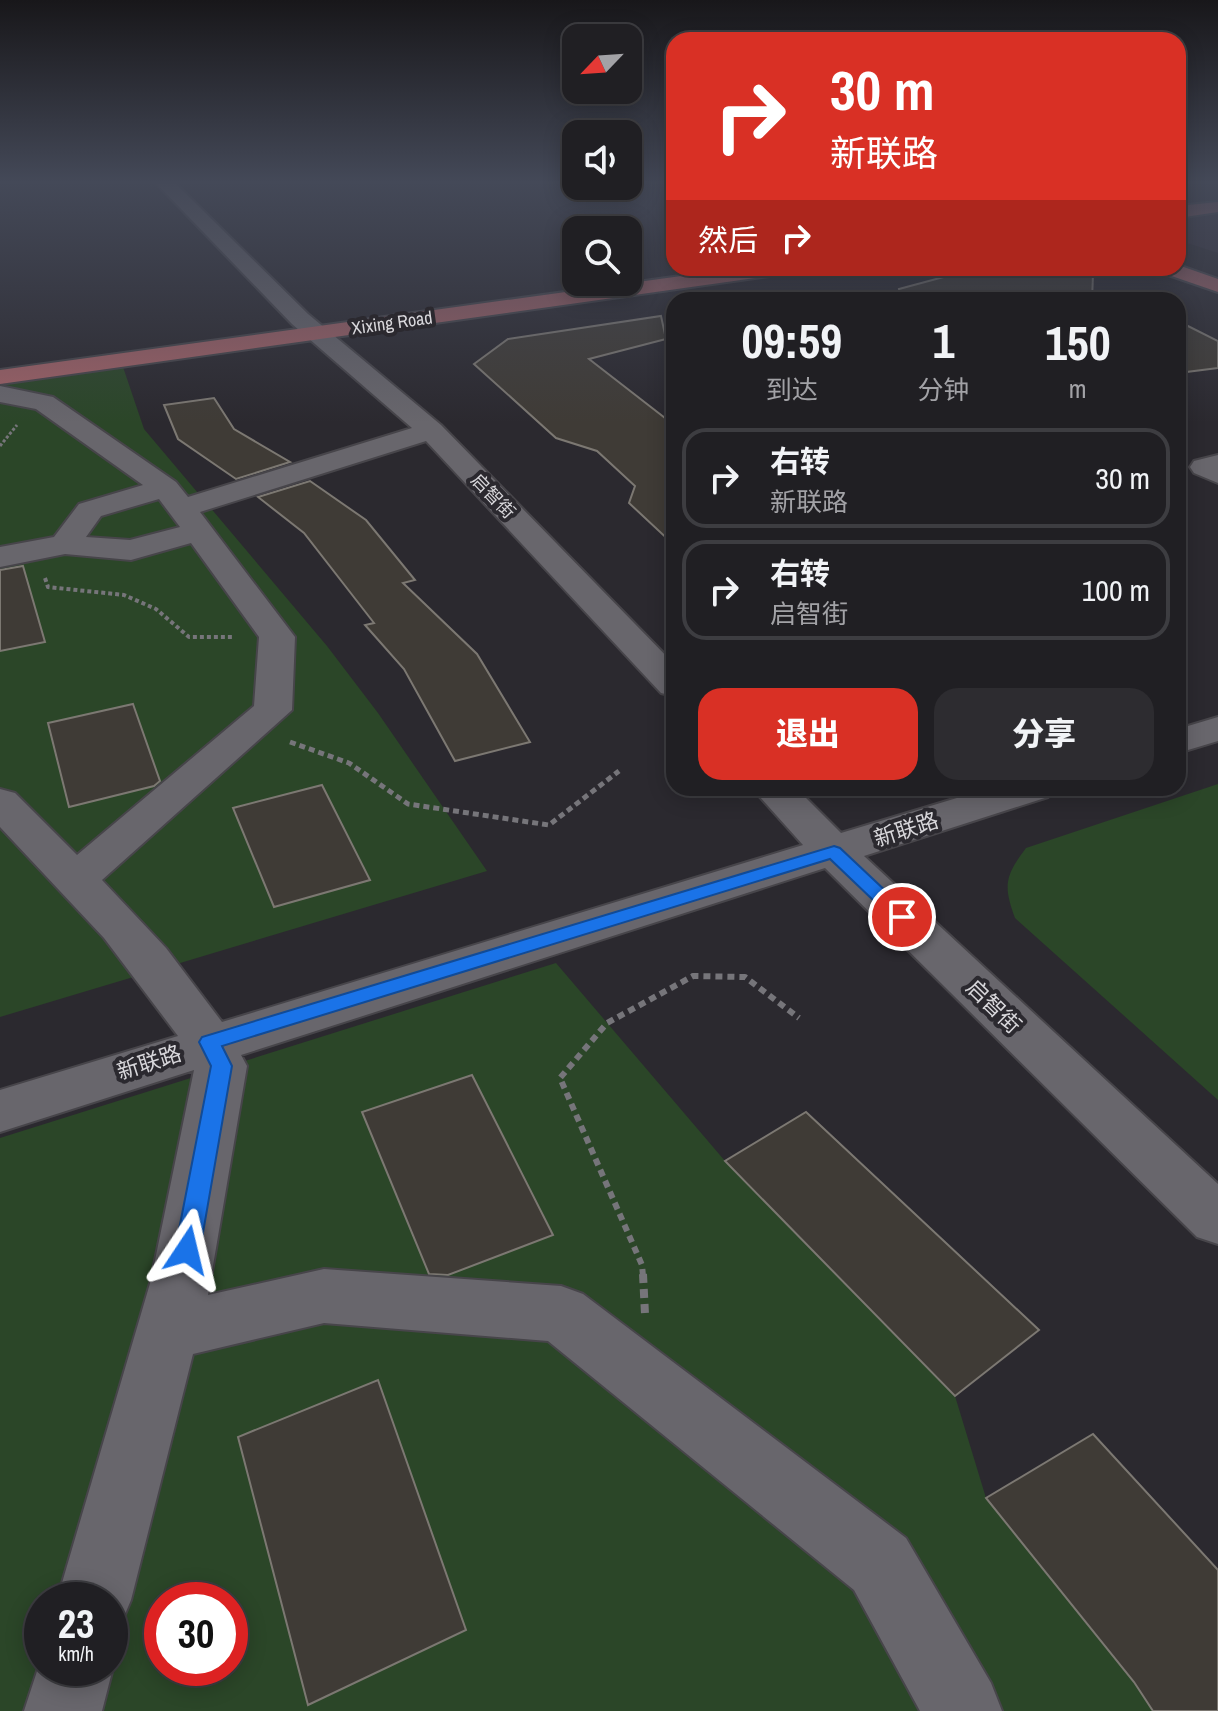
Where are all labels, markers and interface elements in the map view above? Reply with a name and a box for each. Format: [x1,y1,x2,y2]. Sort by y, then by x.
north arrow [562,24,642,104]
map controls [562,24,642,296]
text: 30 m [830,52,935,127]
icon: right [698,64,802,168]
button: sound [562,120,642,200]
text: 新联路 [830,129,938,177]
button: search [562,216,642,296]
icon: right [774,216,818,260]
text: 然后 [698,220,758,260]
street label: Xixing Road [350,304,434,341]
text: 09:59 [741,308,842,373]
text: 1 [933,308,954,373]
text: 150 [1045,310,1111,375]
text: m [1069,371,1087,406]
text: 到达 [766,372,818,407]
text: 分钟 [917,372,969,407]
text: 右转 [770,441,830,481]
icon: right [702,456,746,500]
text: 30 m [1095,458,1150,498]
street label: 启智街 [466,468,521,524]
text: 新联路 [770,484,848,519]
text: 右转 [770,553,830,593]
icon: right [702,568,746,612]
text: 100 m [1082,570,1150,610]
text: 启智街 [770,596,848,631]
button: 退出 [698,688,918,780]
button: 分享 [934,688,1154,780]
street label: 新联路 [870,805,942,853]
pin [868,883,936,951]
icon: arrive [880,895,924,939]
street label: 启智街 [960,972,1028,1040]
street label: 新联路 [113,1038,185,1086]
position arrow [145,1208,229,1292]
speed limit sign: 30 [144,1582,248,1686]
text: 23 [58,1597,94,1650]
text: km/h [58,1640,94,1667]

